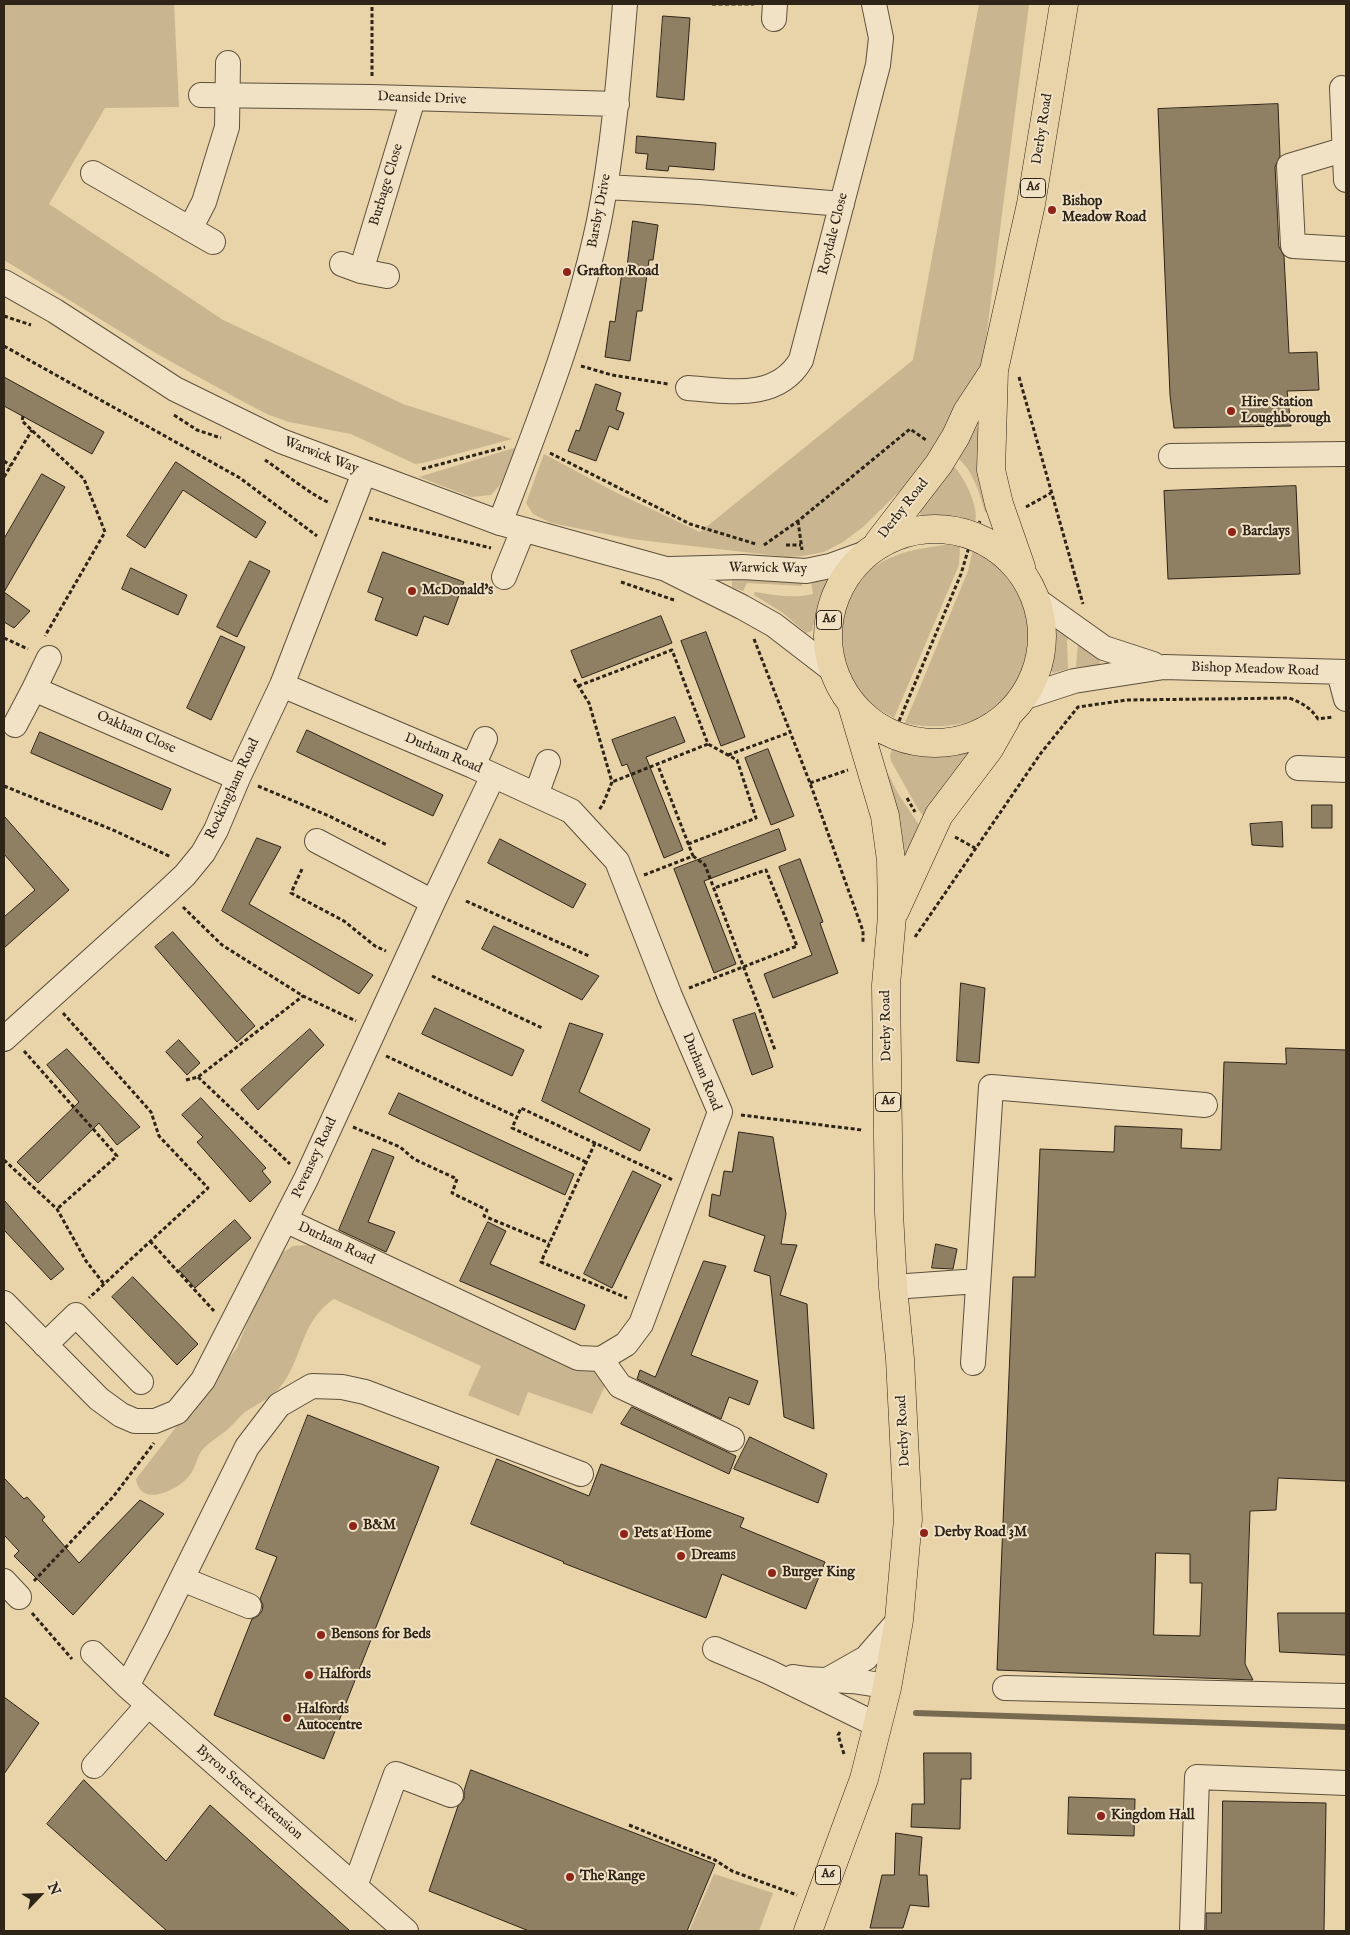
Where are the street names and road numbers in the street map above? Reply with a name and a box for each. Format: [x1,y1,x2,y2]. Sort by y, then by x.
street label: Deanside Drive [377,89,467,109]
street label: Derby Road [1029,92,1057,166]
street label: Burbage Close [367,142,407,228]
street label: Barsby Drive [585,172,615,250]
road number: A6 [1020,178,1046,198]
street label: Roydale Close [816,191,852,277]
street label: Warwick Way [281,434,361,478]
street label: Derby Road [875,476,933,542]
street label: Warwick Way [729,560,807,578]
road number: A6 [816,610,842,630]
street label: Bishop Meadow Road [1191,659,1319,681]
street label: Oakham Close [94,708,178,758]
street label: Durham Road [402,730,484,778]
street label: Rockingham Road [202,736,264,842]
street label: Derby Road [878,990,896,1062]
street label: Durham Road [678,1031,724,1113]
road number: A6 [876,1092,900,1112]
street label: Pevensey Road [289,1115,341,1201]
street label: Durham Road [295,1219,377,1269]
street label: Derby Road [894,1395,914,1467]
street label: Byron Street Extension [192,1742,306,1844]
road number: A6 [816,1866,840,1884]

